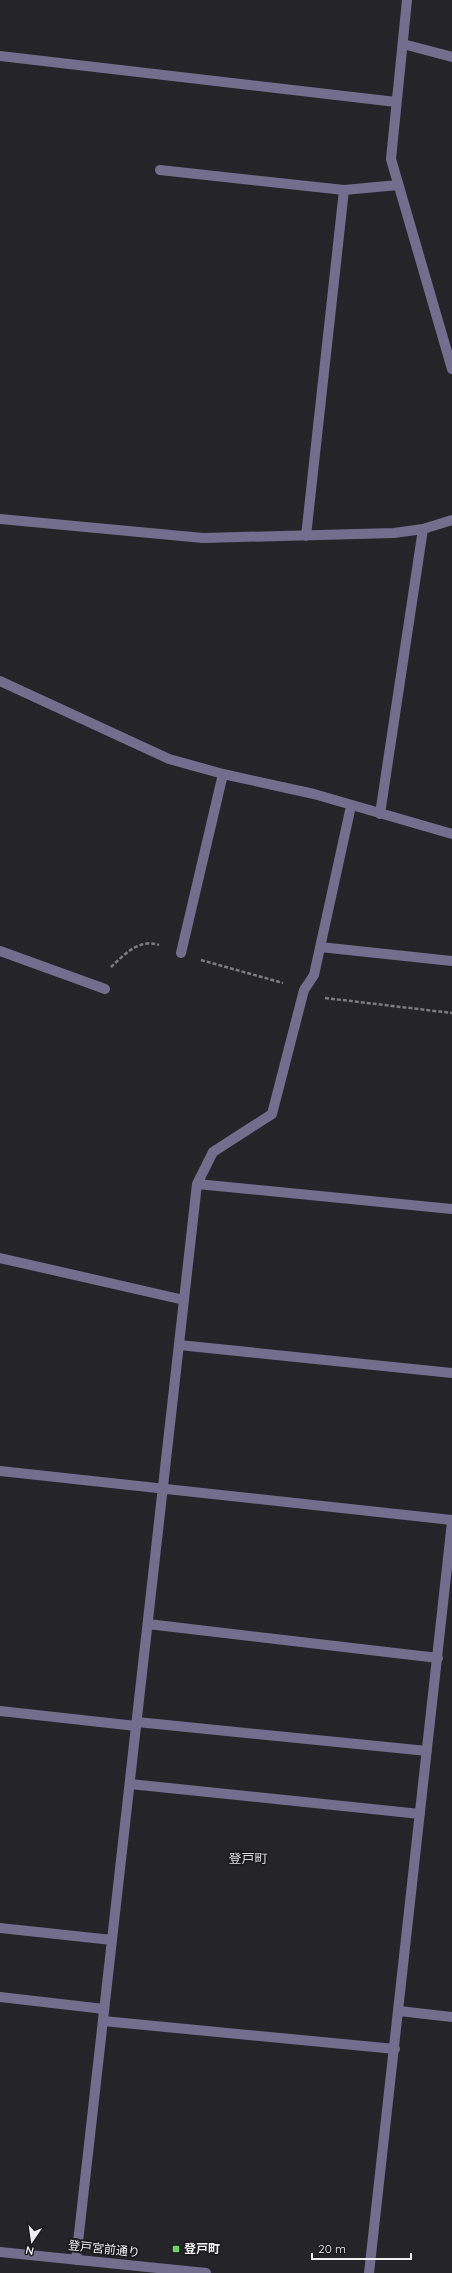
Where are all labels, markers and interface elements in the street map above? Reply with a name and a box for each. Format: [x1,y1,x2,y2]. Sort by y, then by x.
district label: 登戸町 [228,1850,268,1866]
north arrow [12,2221,52,2261]
scale bar [312,2235,411,2261]
street label: 登戸宮前通り [67,2237,141,2260]
place label: 登戸町 [184,2241,220,2256]
text: 20 m [318,2241,346,2256]
text: N [24,2243,35,2258]
marker: 登戸町 [171,2244,181,2254]

